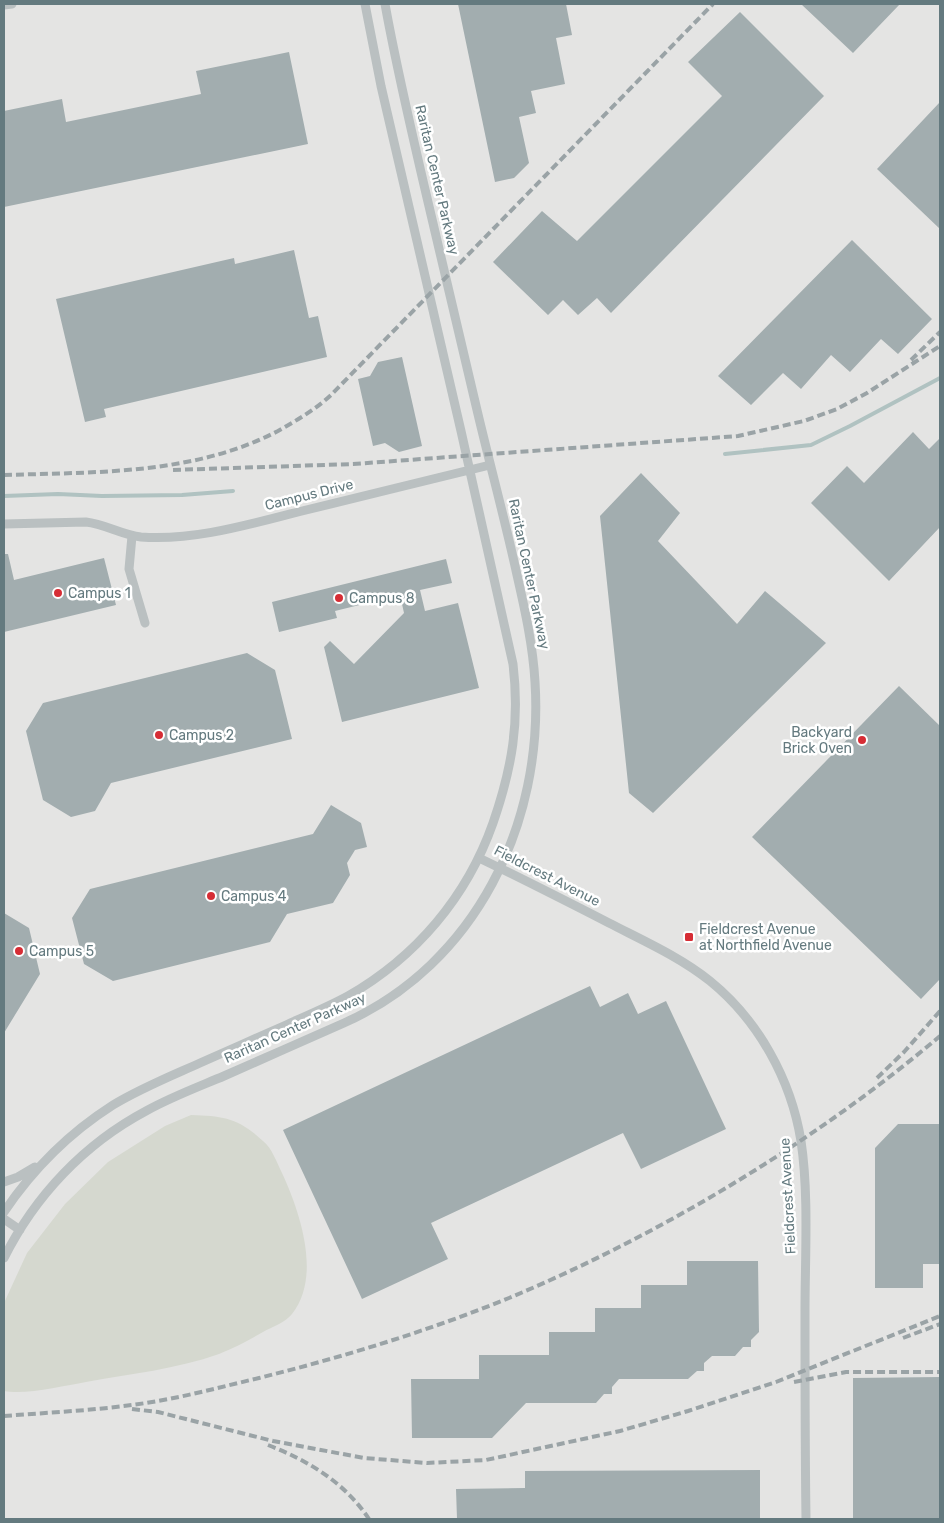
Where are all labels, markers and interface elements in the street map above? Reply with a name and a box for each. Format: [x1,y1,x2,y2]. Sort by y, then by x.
street label: Raritan Center Parkway [411,103,463,257]
street label: Campus Drive [263,476,355,514]
street label: Raritan Center Parkway [505,497,553,651]
place label: Campus 1 [68,585,131,602]
marker: Campus 1 [52,587,64,599]
place label: Campus 8 [349,590,415,607]
marker: Campus 8 [333,592,345,604]
place label: Backyard Brick Oven [782,724,852,757]
place label: Campus 2 [169,727,234,744]
marker: Campus 2 [153,729,165,741]
marker: Backyard Brick Oven [856,734,868,746]
street label: Fieldcrest Avenue [491,842,603,910]
place label: Campus 4 [221,888,287,905]
marker: Campus 4 [205,890,217,902]
place label: Fieldcrest Avenue at Northfield Avenue [699,921,832,954]
marker: Fieldcrest Avenue at Northfield Avenue [683,931,695,943]
place label: Campus 5 [29,943,94,960]
marker: Campus 5 [13,945,25,957]
street label: Raritan Center Parkway [221,989,369,1067]
street label: Fieldcrest Avenue [776,1137,800,1255]

